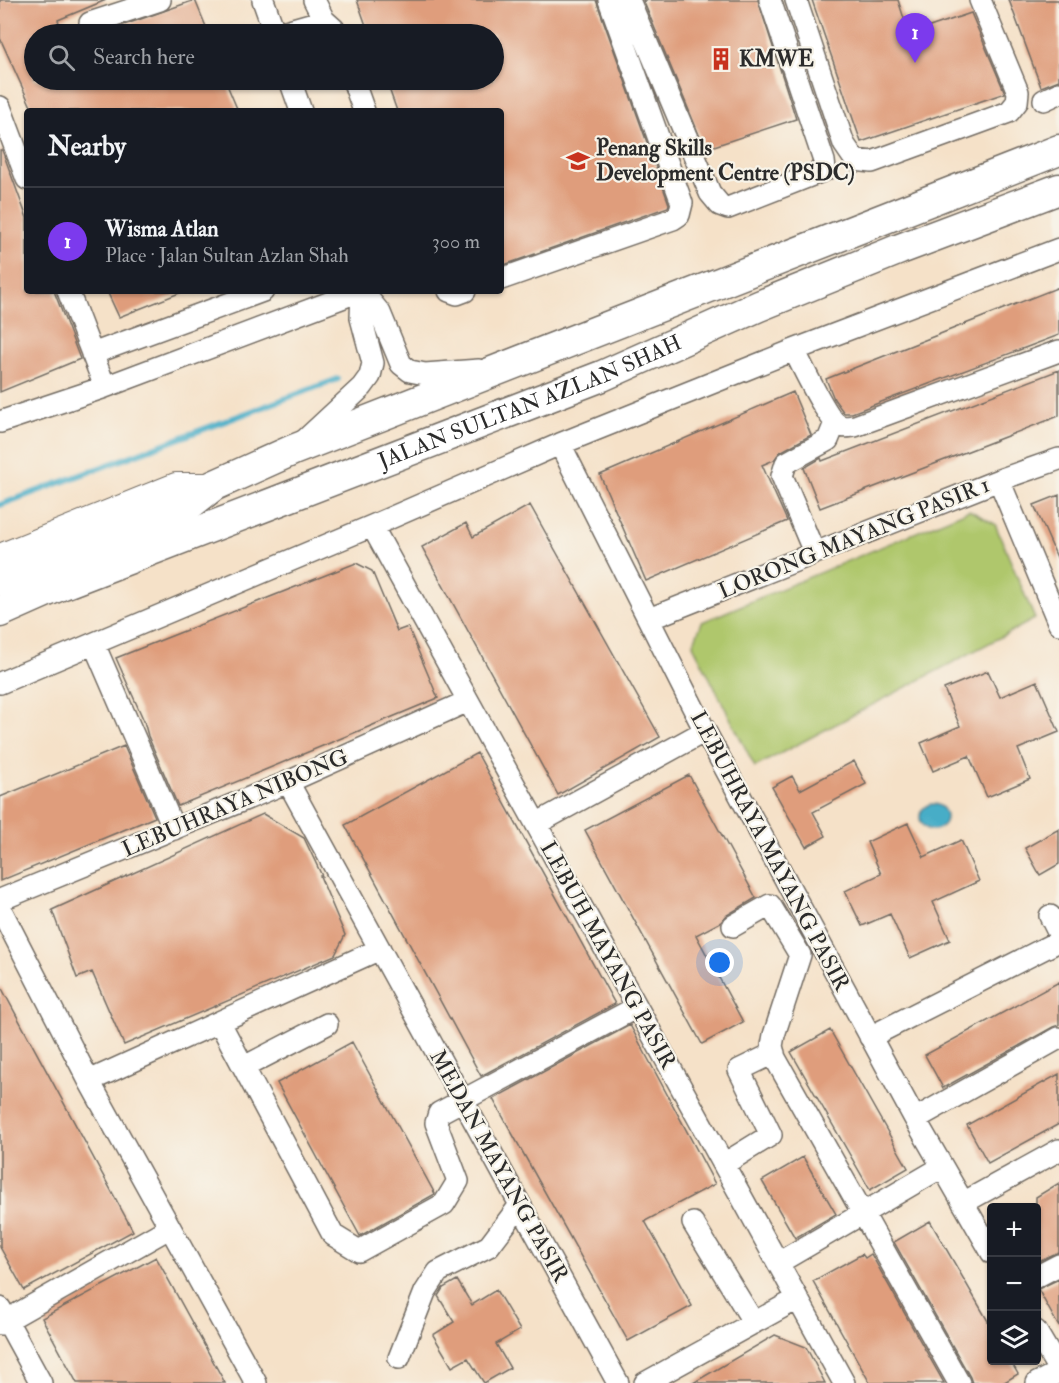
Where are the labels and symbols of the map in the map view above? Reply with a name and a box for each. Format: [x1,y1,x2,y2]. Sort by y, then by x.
pin: 1 [896,14,934,63]
place label: KMWE [739,45,814,73]
building icon: KMWE [708,46,734,72]
place label: Penang Skills Development Centre (PSDC) [596,134,855,188]
school or university icon: Penang Skills Development Centre (PSDC) [565,148,591,174]
street label: JALAN SULTAN AZLAN SHAH [373,328,686,475]
street label: LORONG MAYANG PASIR 1 [714,471,994,605]
street label: LEBUHRAYA MAYANG PASIR [684,706,856,997]
street label: LEBUHRAYA NIBONG [118,743,352,863]
street label: LEBUH MAYANG PASIR [534,836,683,1075]
your location [705,948,734,977]
street label: MEDAN MAYANG PASIR [423,1045,575,1288]

